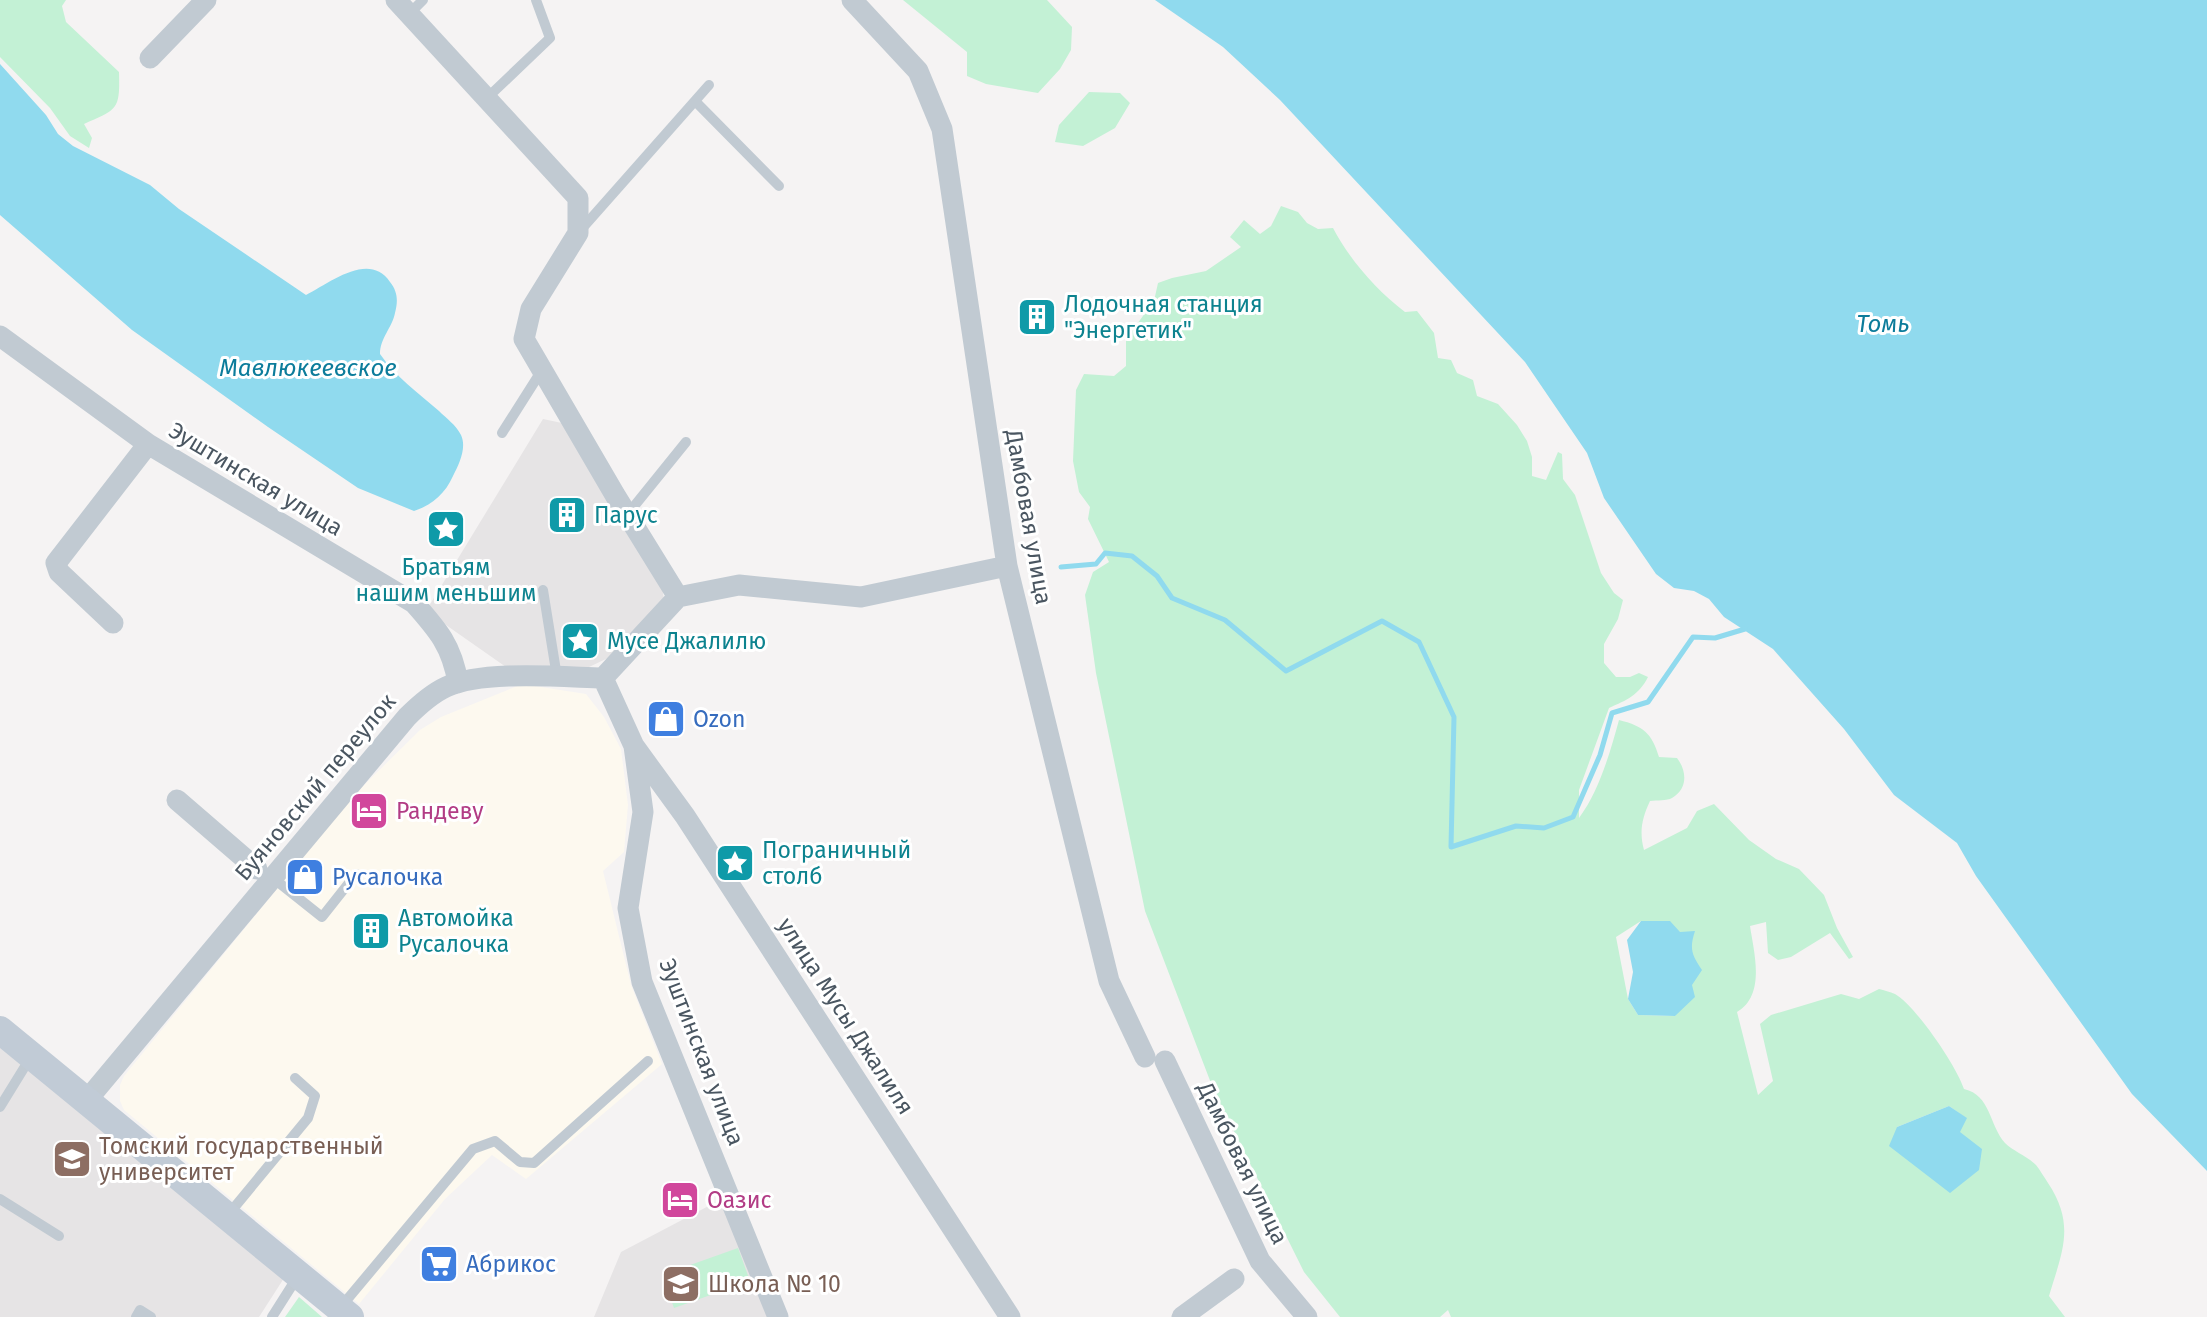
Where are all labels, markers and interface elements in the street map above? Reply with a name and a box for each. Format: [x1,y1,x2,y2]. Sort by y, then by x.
place label: Лодочная станция "Энергетик" [1064,290,1263,344]
building icon: Лодочная станция "Энергетик" [1016,296,1058,338]
water label: Томь [1856,310,1910,338]
water label: Мавлюкеевское [219,354,397,382]
street label: Эуштинская улица [164,416,348,542]
street label: Дамбовая улица [1000,426,1058,607]
building icon: Парус [546,494,588,536]
place label: Парус [594,501,658,529]
place icon: Братьям нашим меньшим [425,508,467,550]
place label: Братьям нашим меньшим [356,553,536,607]
place icon: Мусе Джалилю [559,620,601,662]
place label: Мусе Джалилю [607,627,766,655]
street label: Буяновский переулок [229,688,401,886]
shop icon: Ozon [645,698,687,740]
place label: Ozon [693,705,746,733]
hotel icon: Рандеву [348,790,390,832]
place label: Рандеву [396,797,484,825]
place label: Пограничный столб [762,836,911,890]
place icon: Пограничный столб [714,842,756,884]
shop icon: Русалочка [284,856,326,898]
place label: Русалочка [332,863,443,891]
place label: Автомойка Русалочка [398,904,514,958]
building icon: Автомойка Русалочка [350,910,392,952]
street label: улица Мусы Джалиля [772,912,920,1120]
street label: Эуштинская улица [653,955,751,1149]
street label: Дамбовая улица [1191,1076,1294,1249]
place label: Томский государственный университет [99,1132,384,1186]
school or university icon: Томский государственный университет [51,1138,93,1180]
hotel icon: Оазис [659,1179,701,1221]
place label: Оазис [707,1186,772,1214]
supermarket icon: Абрикос [418,1243,460,1285]
place label: Абрикос [466,1250,556,1278]
school or university icon: Школа № 10 [660,1263,702,1305]
place label: Школа № 10 [708,1270,841,1298]

